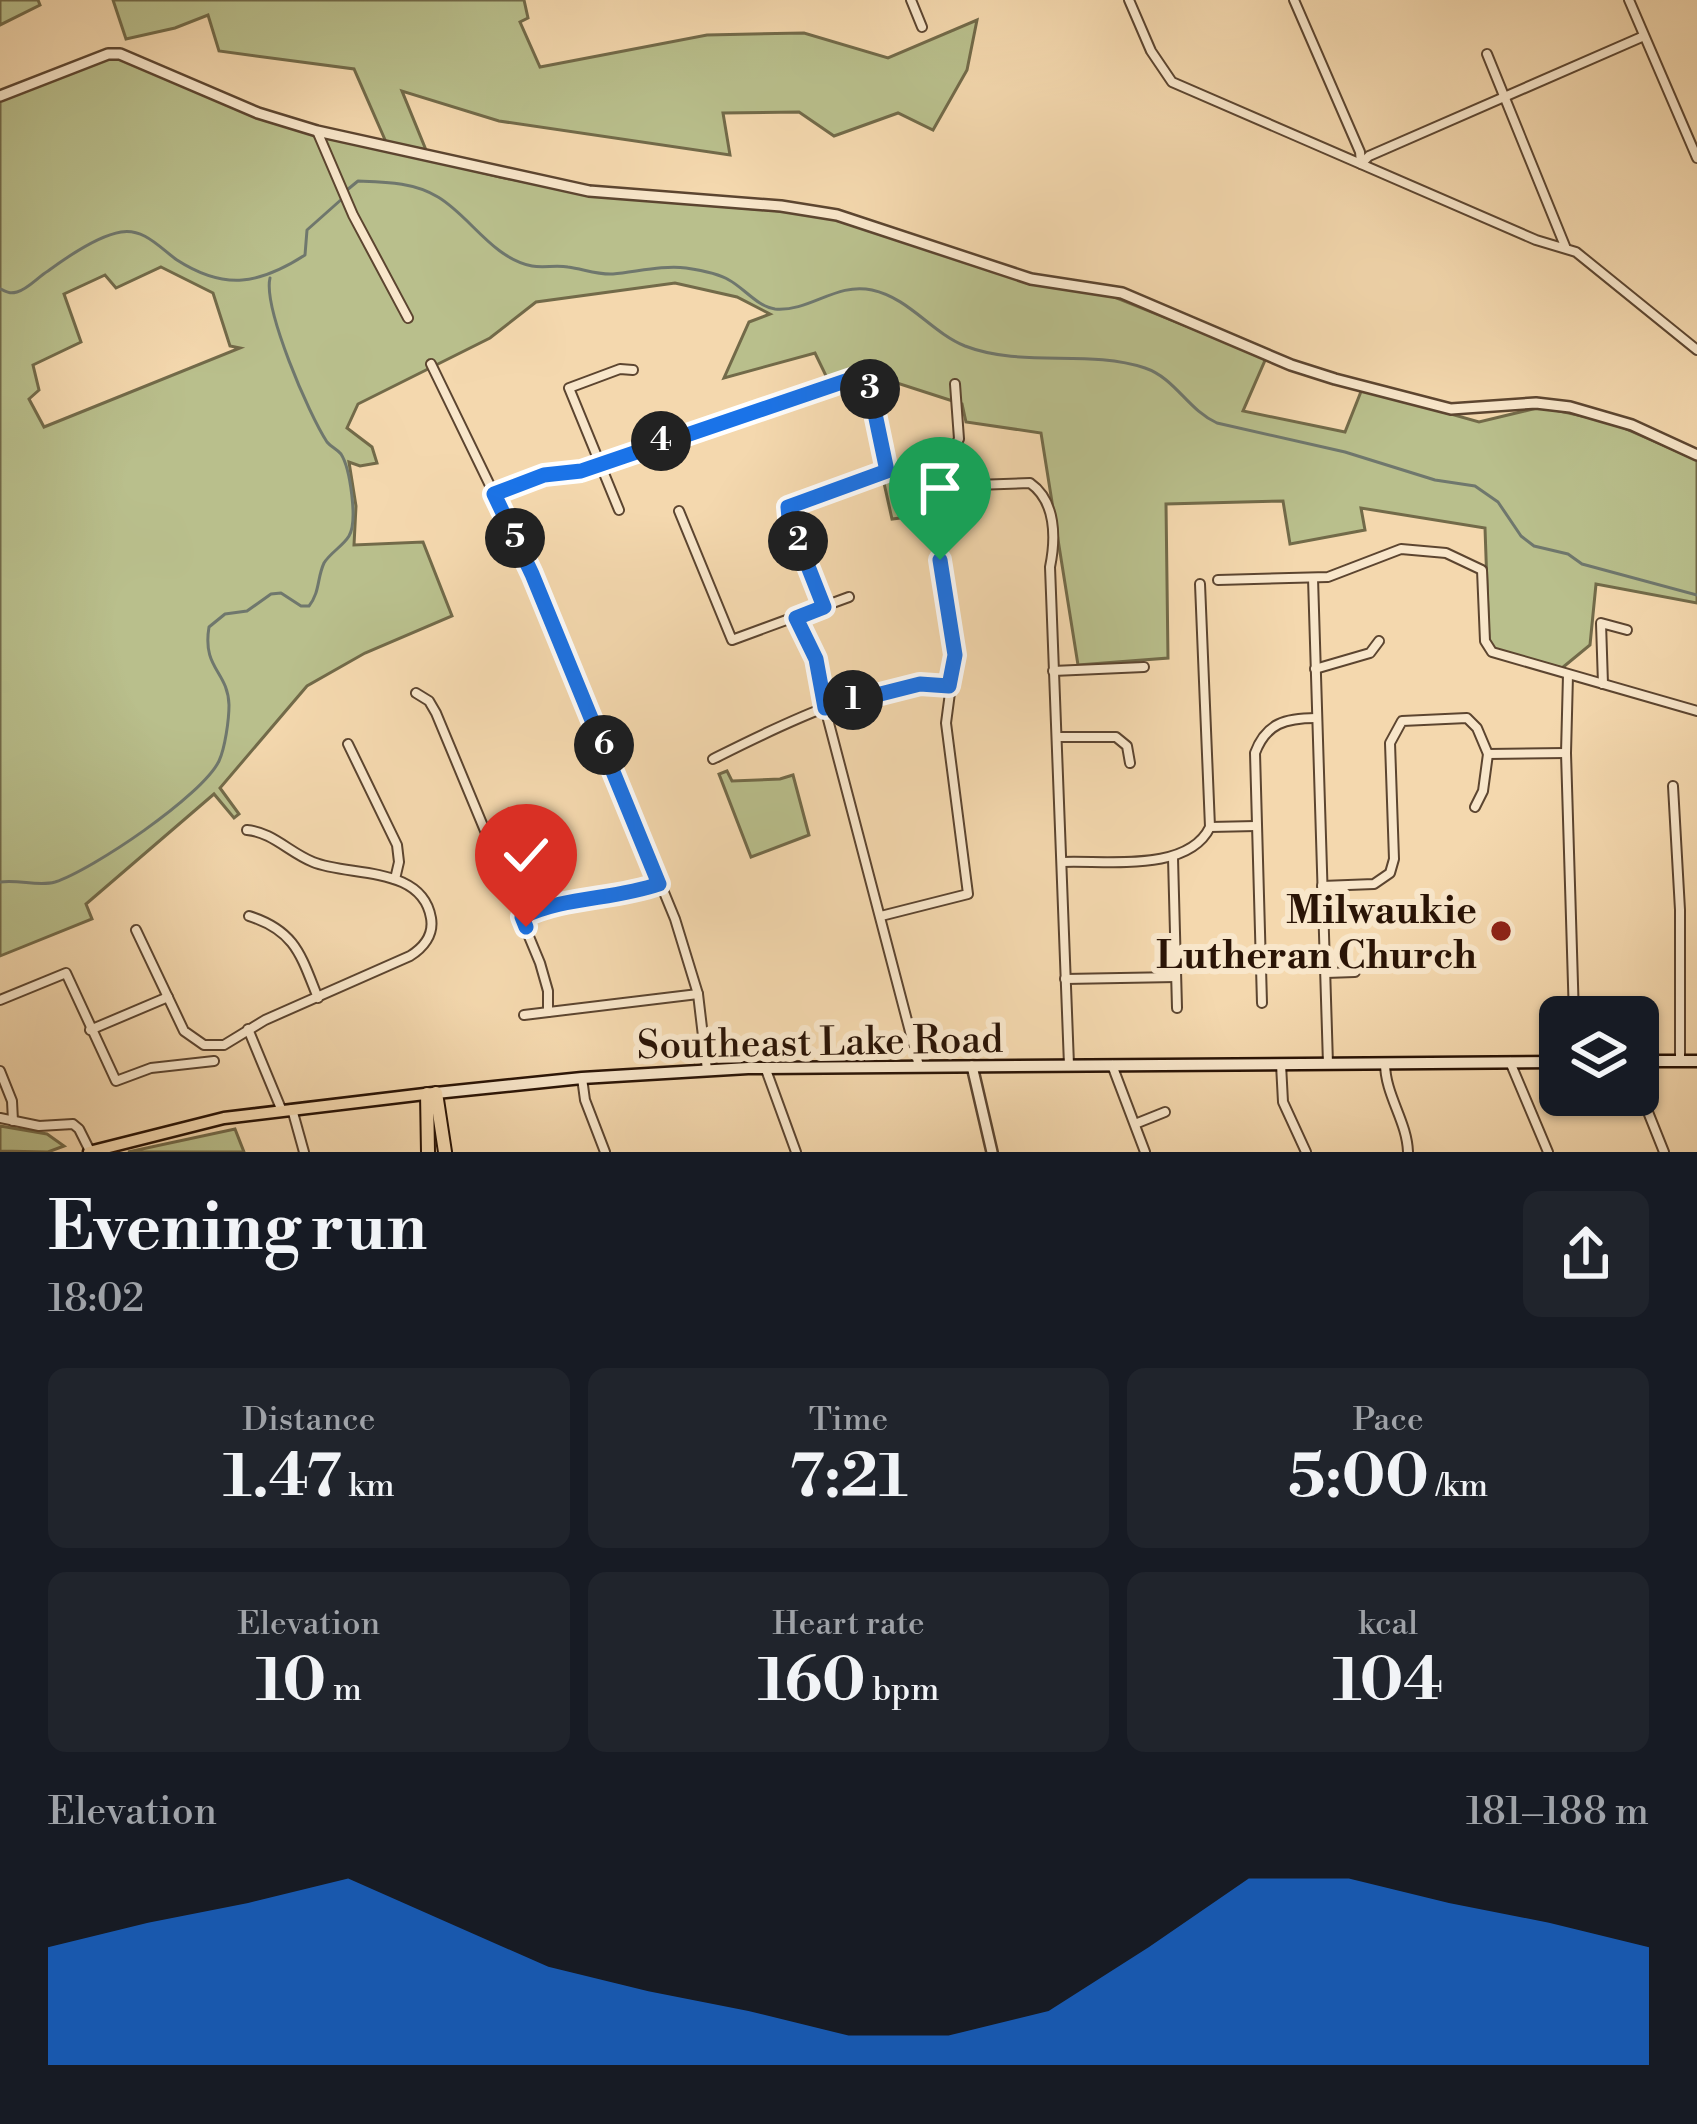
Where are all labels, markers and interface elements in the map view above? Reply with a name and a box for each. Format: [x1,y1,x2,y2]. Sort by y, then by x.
pin: 3 [840,359,900,419]
text: 3 [860,368,880,409]
pin: 4 [631,411,691,471]
text: 4 [650,420,672,461]
pin [889,437,991,560]
icon: arrive [907,455,973,521]
pin: 5 [485,508,545,568]
pin: 2 [768,511,828,571]
text: 5 [505,517,525,558]
text: 2 [788,520,808,561]
pin: 1 [823,670,883,730]
text: 1 [845,679,861,720]
pin: 6 [574,715,634,775]
text: 6 [594,724,614,765]
pin [475,804,577,927]
icon: check [493,822,559,888]
place label: Milwaukie Lutheran Church [1156,887,1477,981]
marker: Milwaukie Lutheran Church [1488,918,1514,944]
map controls [1539,996,1659,1116]
button: layers [1539,996,1659,1116]
street label: Southeast Lake Road [636,1016,1004,1071]
text: Evening run [48,1188,427,1271]
button: share [1523,1191,1649,1317]
text: 18:02 [48,1275,144,1324]
text: Distance [242,1400,375,1441]
text: Time [809,1400,888,1441]
text: Pace [1353,1400,1424,1441]
text: 1.47 [223,1441,342,1516]
text: 7:21 [789,1441,908,1516]
text: 5:00 [1288,1441,1429,1516]
text: km [342,1466,395,1507]
text: /km [1429,1466,1488,1507]
text: Elevation [237,1604,380,1645]
text: Heart rate [772,1604,925,1645]
text: kcal [1358,1604,1418,1645]
text: 10 [256,1645,326,1720]
text: 160 [758,1645,866,1720]
text: 104 [1333,1645,1444,1720]
text: m [326,1670,362,1711]
text: bpm [866,1670,939,1711]
text: Elevation [48,1788,217,1837]
text: 181–188 m [1466,1788,1649,1837]

